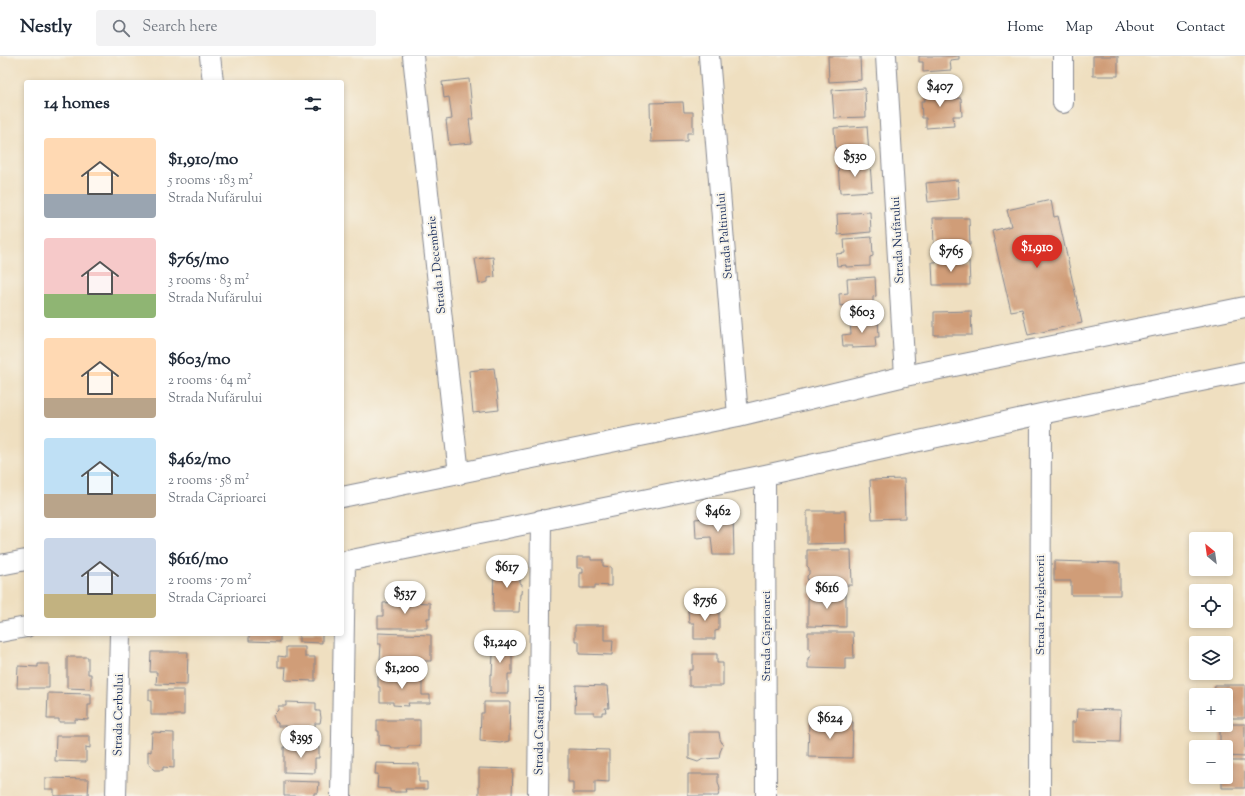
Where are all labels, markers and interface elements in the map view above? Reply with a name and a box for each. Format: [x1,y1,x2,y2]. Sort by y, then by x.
search box [96,10,376,46]
text: Nestly [20,14,72,41]
icon: search [110,17,132,39]
text: Search here [142,17,218,38]
text: Home [1007,18,1044,38]
text: Map [1066,18,1093,38]
text: About [1115,18,1154,38]
text: Contact [1176,18,1225,38]
pin: $407 [916,74,964,108]
text: $407 [927,78,953,96]
text: 14 homes [44,92,110,116]
icon: filters [302,93,324,115]
pin: $530 [831,144,879,178]
text: $1,910/mo [168,148,238,172]
text: $530 [843,148,867,166]
icon: home [76,154,124,202]
text: 5 rooms · 183 m² [168,172,253,190]
text: Strada Nufărului [168,190,262,208]
street label: Strada Paltinului [712,192,738,280]
street label: Strada Nufărului [887,196,909,284]
street label: Strada 1 Decembrie [423,215,451,315]
pin: $1,910 [1004,235,1070,269]
pin: $765 [927,239,975,273]
text: $1,910 [1021,239,1053,257]
text: $765 [939,243,963,261]
text: $765/mo [168,248,229,272]
icon: home [76,254,124,302]
text: 3 rooms · 83 m² [168,272,249,290]
text: Strada Nufărului [168,290,262,308]
pin: $603 [838,300,886,334]
text: $603 [849,304,875,322]
text: $603/mo [168,348,230,372]
icon: home [76,354,124,402]
text: 2 rooms · 64 m² [168,372,251,390]
text: Strada Nufărului [168,390,262,408]
text: $462/mo [168,448,231,472]
icon: home [76,454,124,502]
text: 2 rooms · 58 m² [168,472,249,490]
text: Strada Căprioarei [168,490,266,508]
pin: $462 [694,499,742,533]
text: $462 [705,503,731,521]
north arrow [1189,532,1233,576]
map controls [1189,532,1233,784]
text: $616/mo [168,548,228,572]
icon: home [76,554,124,602]
street label: Strada Privighetorii [1032,554,1050,655]
pin: $617 [483,555,531,589]
text: $617 [495,559,519,577]
text: 2 rooms · 70 m² [168,572,252,590]
pin: $616 [803,576,851,610]
text: $616 [815,580,839,598]
pin: $537 [381,581,429,615]
button: locate [1189,584,1233,628]
text: $537 [393,585,417,603]
pin: $756 [681,588,729,622]
text: Strada Căprioarei [168,590,266,608]
street label: Strada Căprioarei [758,590,776,681]
text: $756 [693,592,717,610]
pin: $1,240 [467,630,533,664]
text: $1,240 [483,634,517,652]
button: layers [1189,636,1233,680]
pin: $1,200 [369,656,435,690]
text: $1,200 [385,660,419,678]
street label: Strada Cerbului [109,673,129,756]
street label: Strada Castanilor [530,684,550,775]
button: + [1189,688,1233,732]
pin: $624 [806,706,854,740]
text: $624 [817,710,843,728]
pin: $395 [277,725,325,759]
text: $395 [290,729,312,747]
button: − [1189,740,1233,784]

